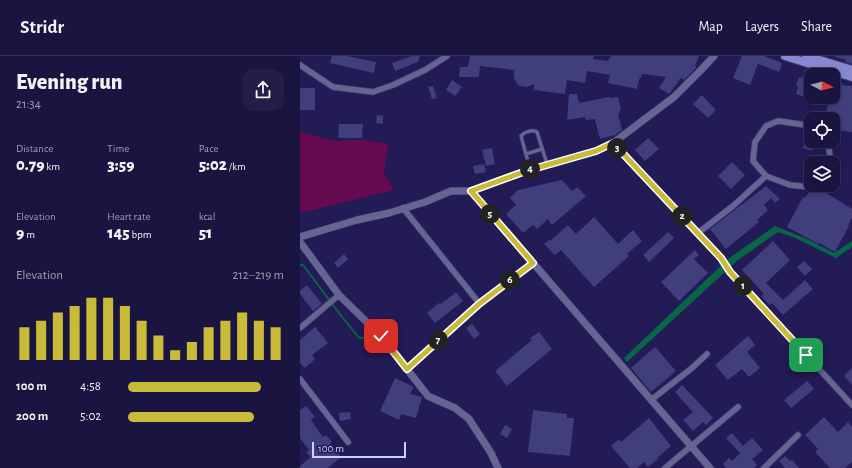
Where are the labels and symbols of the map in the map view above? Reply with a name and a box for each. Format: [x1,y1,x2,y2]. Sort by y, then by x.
north arrow [804,68,840,104]
pin: 3 [607,138,627,158]
pin: 4 [520,159,540,179]
pin: 5 [480,204,500,224]
pin: 2 [672,206,692,226]
pin: 6 [500,270,520,290]
pin: 1 [733,276,753,296]
pin [364,319,398,353]
pin: 7 [428,330,448,350]
pin [789,338,823,372]
scale bar [312,440,406,459]

